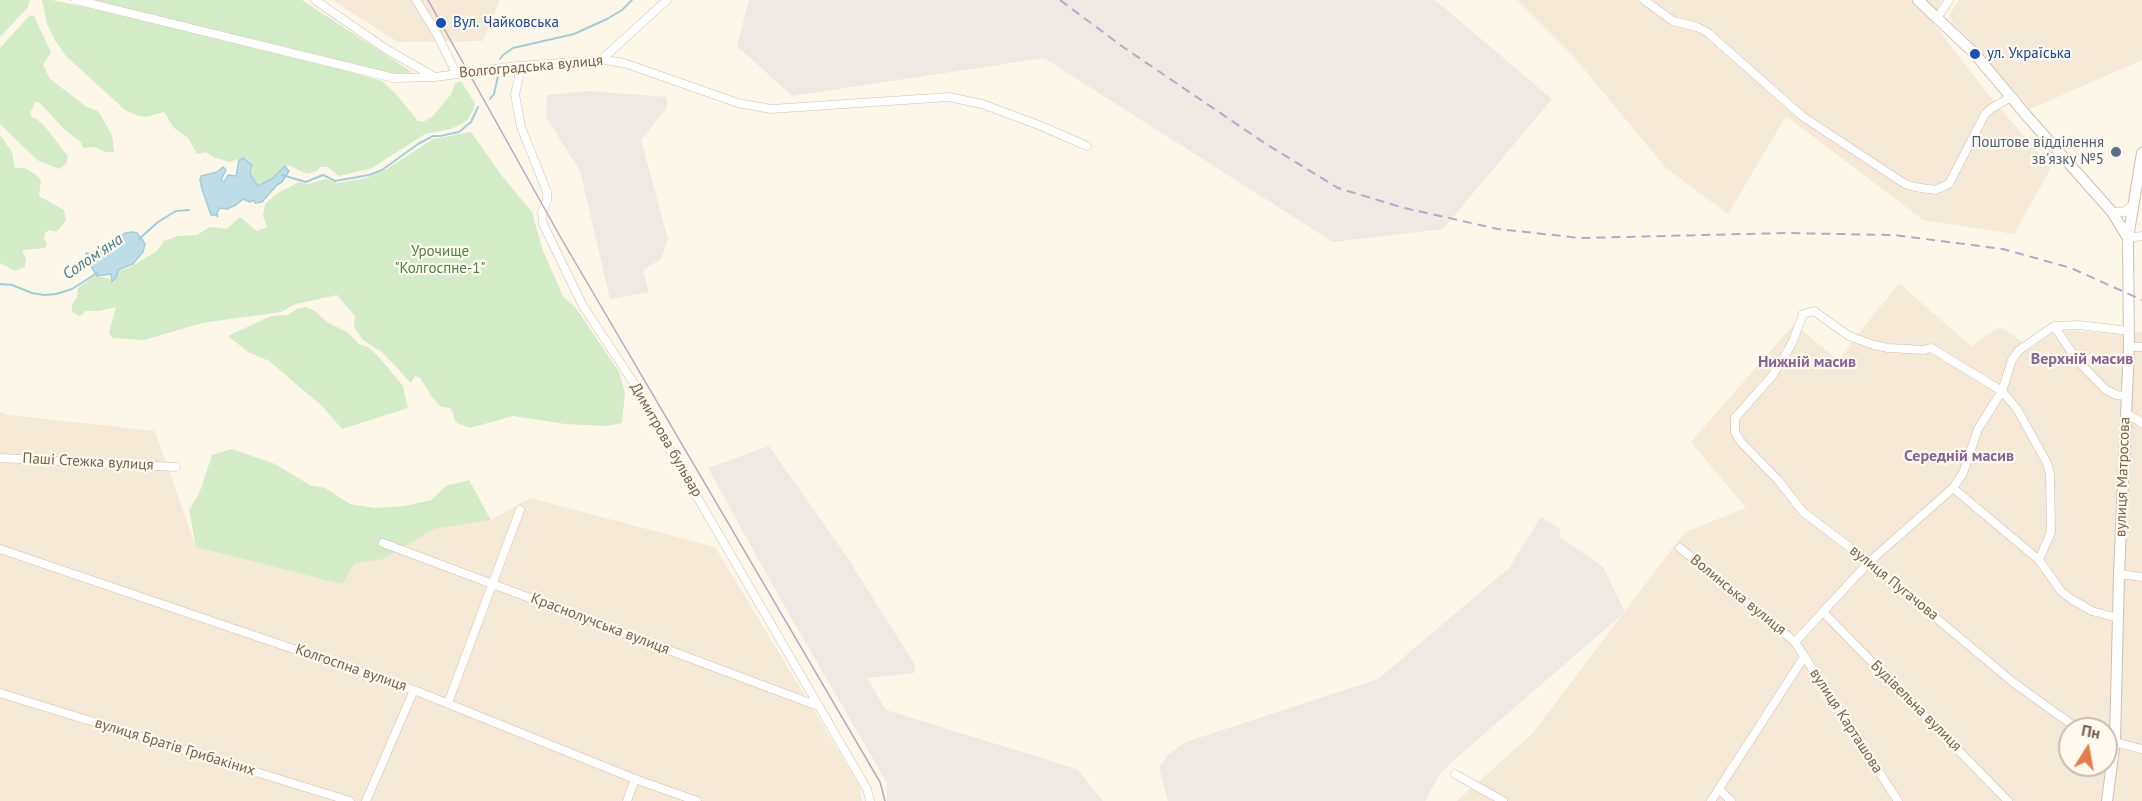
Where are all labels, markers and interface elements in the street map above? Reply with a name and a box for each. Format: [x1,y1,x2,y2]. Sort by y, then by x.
place label: Вул. Чайковська [453,14,559,32]
marker: Вул. Чайковська [434,16,448,30]
place label: ул. Україська [1987,45,2071,63]
marker: ул. Україська [1968,47,1982,61]
street label: Волгоградська вулиця [458,52,604,82]
place label: Поштове відділення зв'язку №5 [1971,134,2104,169]
marker: Поштове відділення зв'язку №5 [2109,145,2123,159]
water label: Солом'яна [59,230,127,284]
park label: Урочище "Колгоспне-1" [394,243,486,278]
district label: Верхній масив [2031,349,2133,369]
district label: Нижній масив [1758,352,1856,372]
street label: Димитрова бульвар [626,379,706,501]
street label: вулиця Матросова [2112,417,2134,537]
district label: Середній масив [1904,446,2014,466]
street label: Паші Стежка вулиця [22,450,154,474]
street label: вулиця Пугачова [1846,542,1942,624]
street label: Волинська вулиця [1686,551,1790,639]
street label: Краснолучська вулиця [528,589,672,659]
street label: Колгоспна вулиця [293,640,409,696]
street label: Будівельна вулиця [1867,657,1965,755]
street label: вулиця Карташова [1805,665,1887,777]
street label: вулиця Братів Грибакіних [93,714,257,780]
north arrow [2058,717,2118,777]
text: Пн [2080,720,2102,743]

